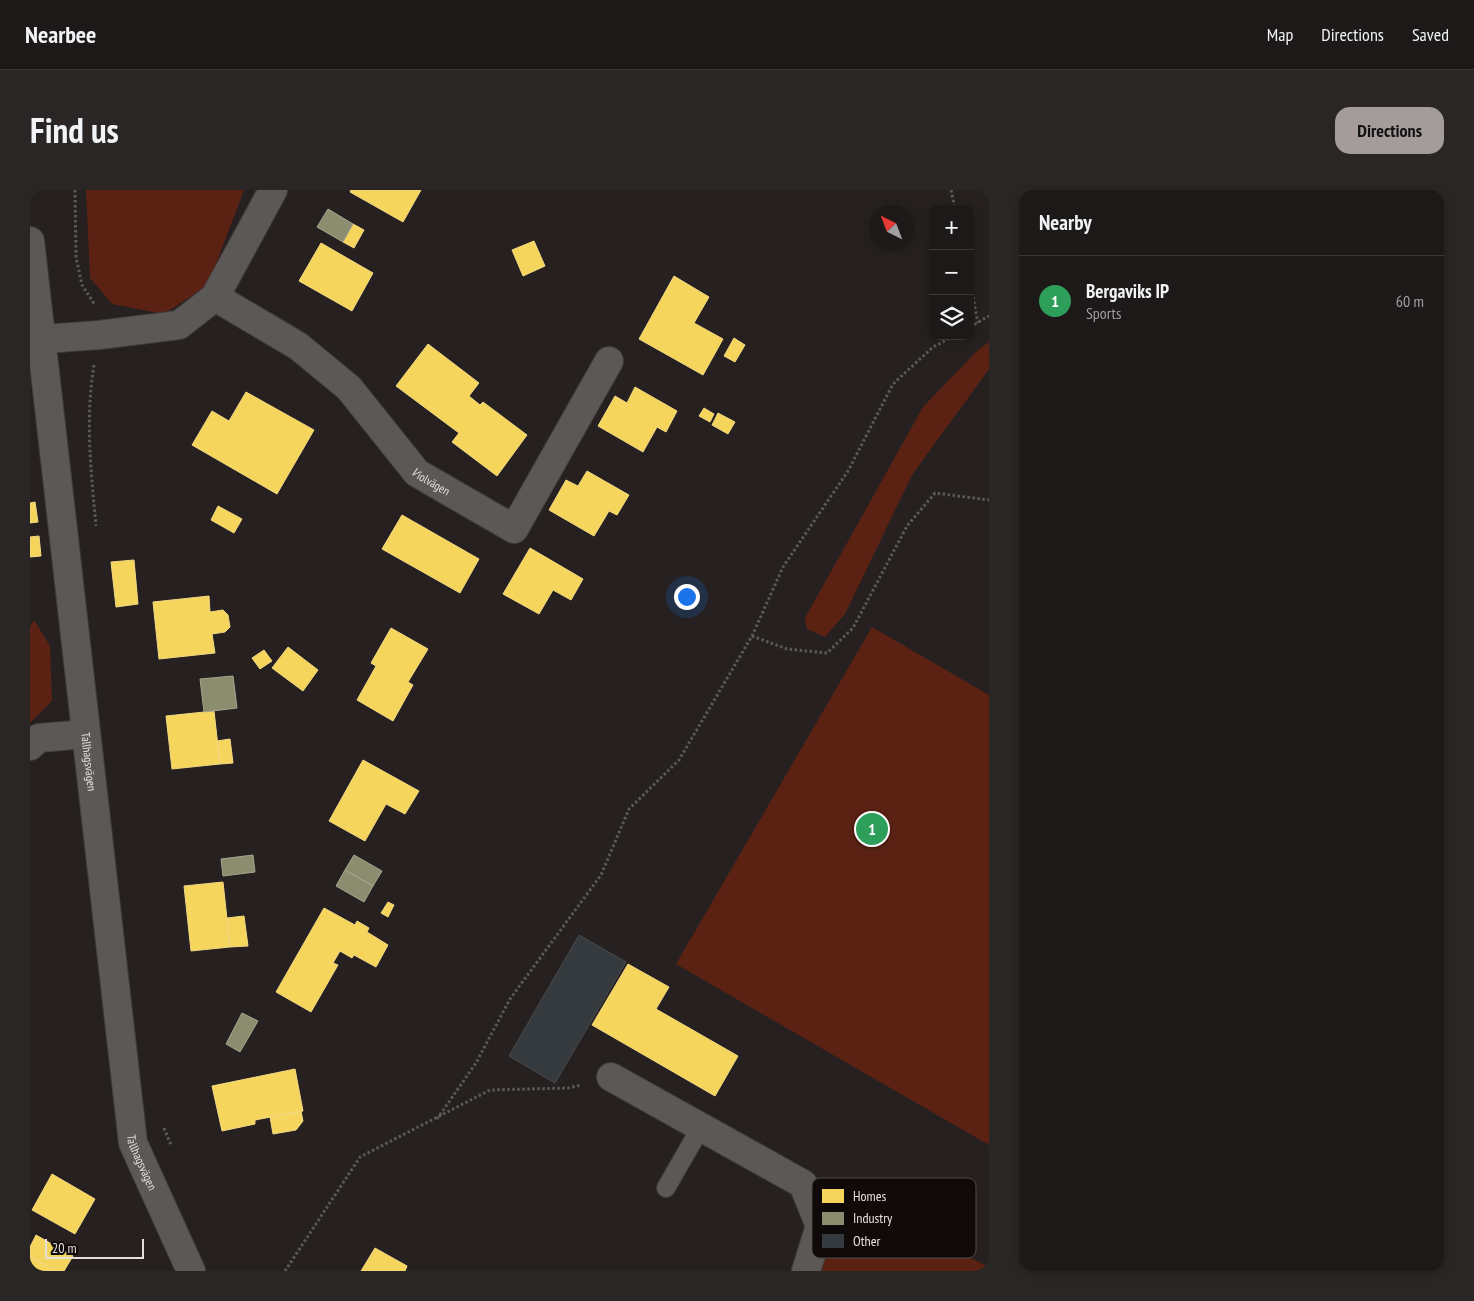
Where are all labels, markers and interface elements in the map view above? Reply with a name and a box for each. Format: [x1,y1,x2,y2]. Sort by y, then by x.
text: Nearbee [25,19,96,50]
text: Map [1267,23,1293,46]
text: Directions [1321,23,1384,46]
text: Saved [1412,23,1449,46]
text: Find us [30,107,119,153]
button: Directions [1335,107,1444,154]
north arrow [869,205,914,250]
map controls [929,205,974,340]
button: + [929,205,974,250]
text: Nearby [1039,209,1092,236]
button: − [929,250,974,295]
text: Bergaviks IP [1086,279,1169,303]
text: 1 [1051,291,1059,311]
text: 60 m [1396,291,1424,311]
button: layers [929,295,974,340]
text: Sports [1086,303,1121,323]
street label: Violvägen [408,465,453,498]
your location [674,584,700,610]
street label: Tallhagsvägen [79,731,100,792]
pin: 1 [856,810,888,848]
street label: Tallhagsvägen [125,1134,161,1192]
legend [812,1178,976,1258]
text: Homes [853,1187,886,1205]
text: Industry [853,1209,893,1227]
text: Other [853,1232,880,1250]
scale bar [45,1236,144,1259]
text: 20 m [52,1239,77,1257]

